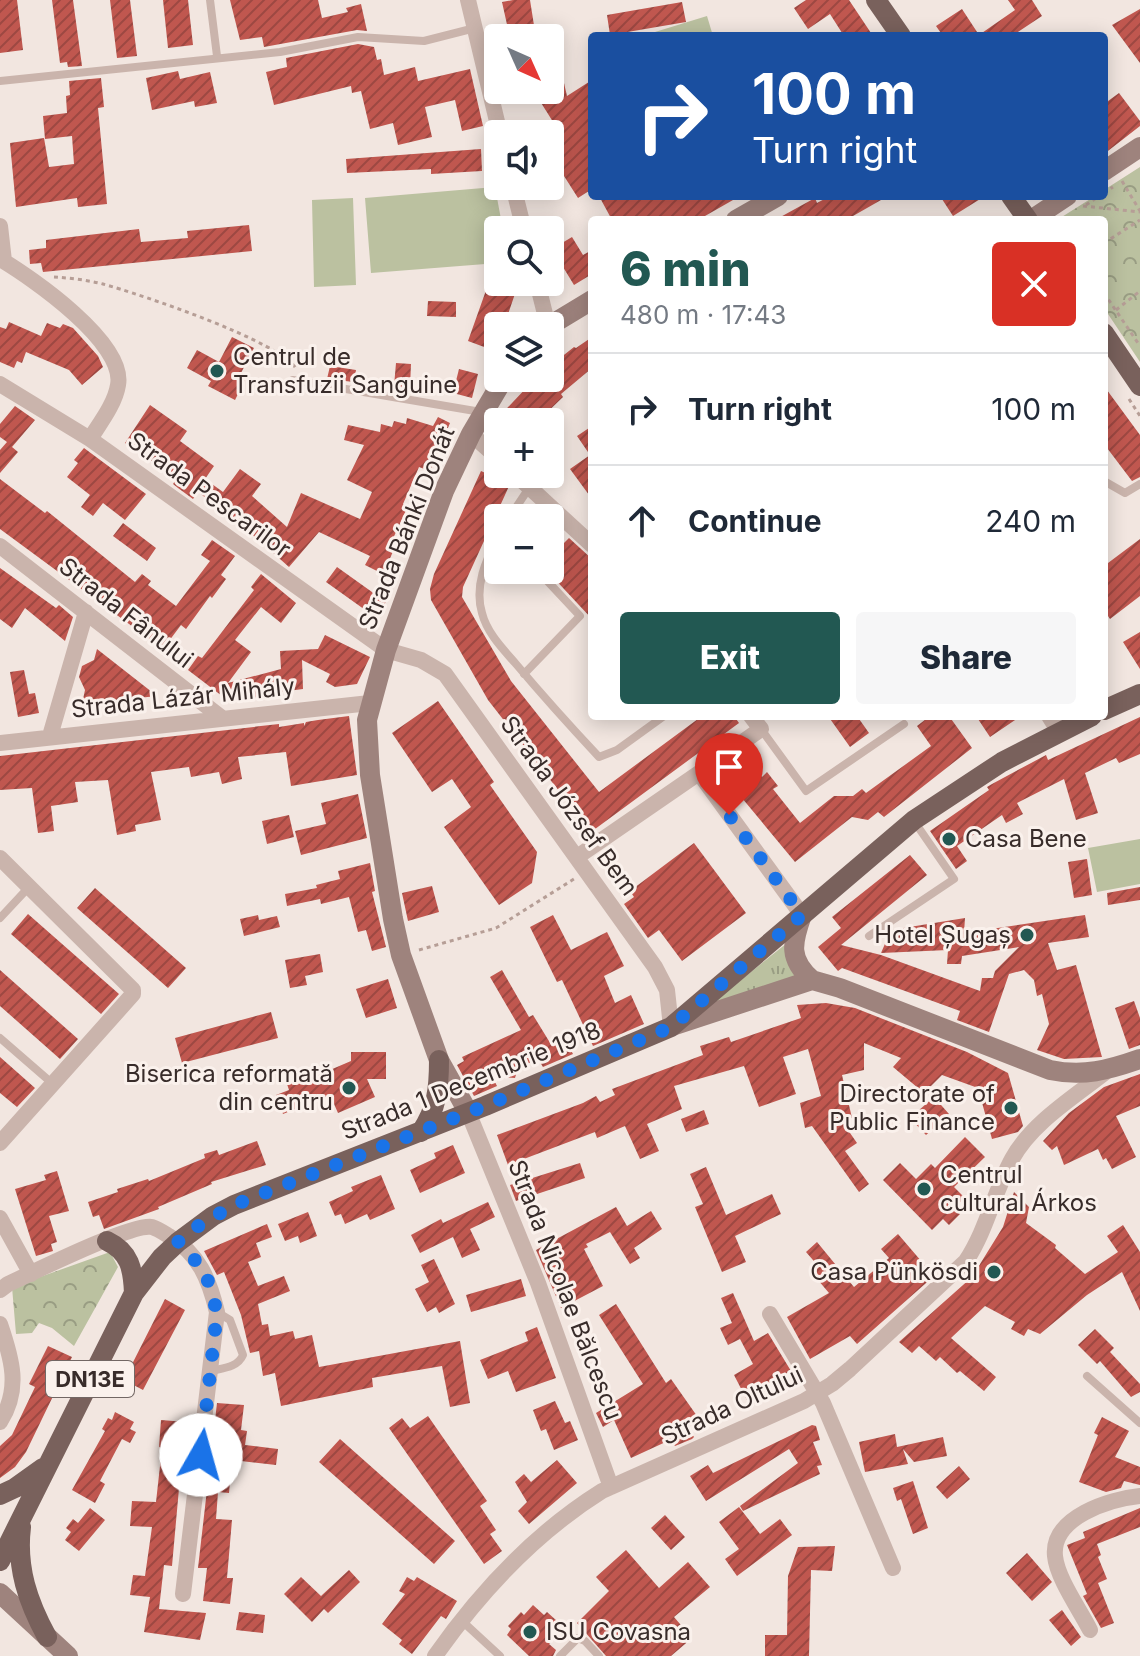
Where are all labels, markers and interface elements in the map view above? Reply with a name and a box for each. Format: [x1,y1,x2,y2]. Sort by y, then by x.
north arrow [484,24,564,104]
map controls [484,24,564,584]
text: 100 m [752,60,916,128]
icon: right [620,64,724,168]
button: sound [484,120,564,200]
text: Turn right [752,128,917,172]
button: search [484,216,564,296]
text: 6 min [620,239,751,298]
button: close [992,242,1076,326]
text: 480 m · 17:43 [620,299,786,330]
button: layers [484,312,564,392]
place label: Centrul de Transfuzii Sanguine [233,342,457,399]
marker: Centrul de Transfuzii Sanguine [208,362,226,380]
icon: right [620,387,664,431]
text: Turn right [688,391,832,427]
text: 100 m [991,391,1076,427]
button: + [484,408,564,488]
street label: Strada Bánki Donát [352,422,461,634]
street label: Strada Pescarilor [122,426,296,563]
icon: ahead [620,499,664,543]
text: Continue [688,503,822,539]
text: 240 m [985,503,1076,539]
button: − [484,504,564,584]
street label: Strada Fânului [54,551,199,674]
button: Exit [620,612,840,704]
button: Share [856,612,1076,704]
street label: Strada Lázár Mihály [70,671,296,724]
street label: Strada József Bem [495,710,644,901]
pin [695,733,763,815]
icon: arrive [707,745,751,789]
place label: Casa Bene [965,824,1087,853]
marker: Casa Bene [940,830,958,848]
place label: Hotel Șugaș [874,920,1011,949]
marker: Hotel Șugaș [1018,926,1036,944]
street label: Strada 1 Decembrie 1918 [337,1015,605,1146]
place label: Biserica reformată din centru [125,1059,333,1116]
marker: Biserica reformată din centru [340,1079,358,1097]
place label: Directorate of Public Finance [829,1079,995,1136]
marker: Directorate of Public Finance [1002,1099,1020,1117]
street label: Strada Nicolae Bălcescu [502,1156,628,1424]
place label: Centrul cultural Árkos [940,1160,1097,1217]
marker: Centrul cultural Árkos [915,1180,933,1198]
place label: Casa Pünkösdi [810,1257,978,1286]
marker: Casa Pünkösdi [985,1263,1003,1281]
street label: Strada Oltului [656,1360,807,1451]
road number: DN13E [46,1361,134,1397]
position arrow [159,1413,243,1497]
place label: ISU Covasna [546,1617,691,1646]
marker: ISU Covasna [521,1623,539,1641]

